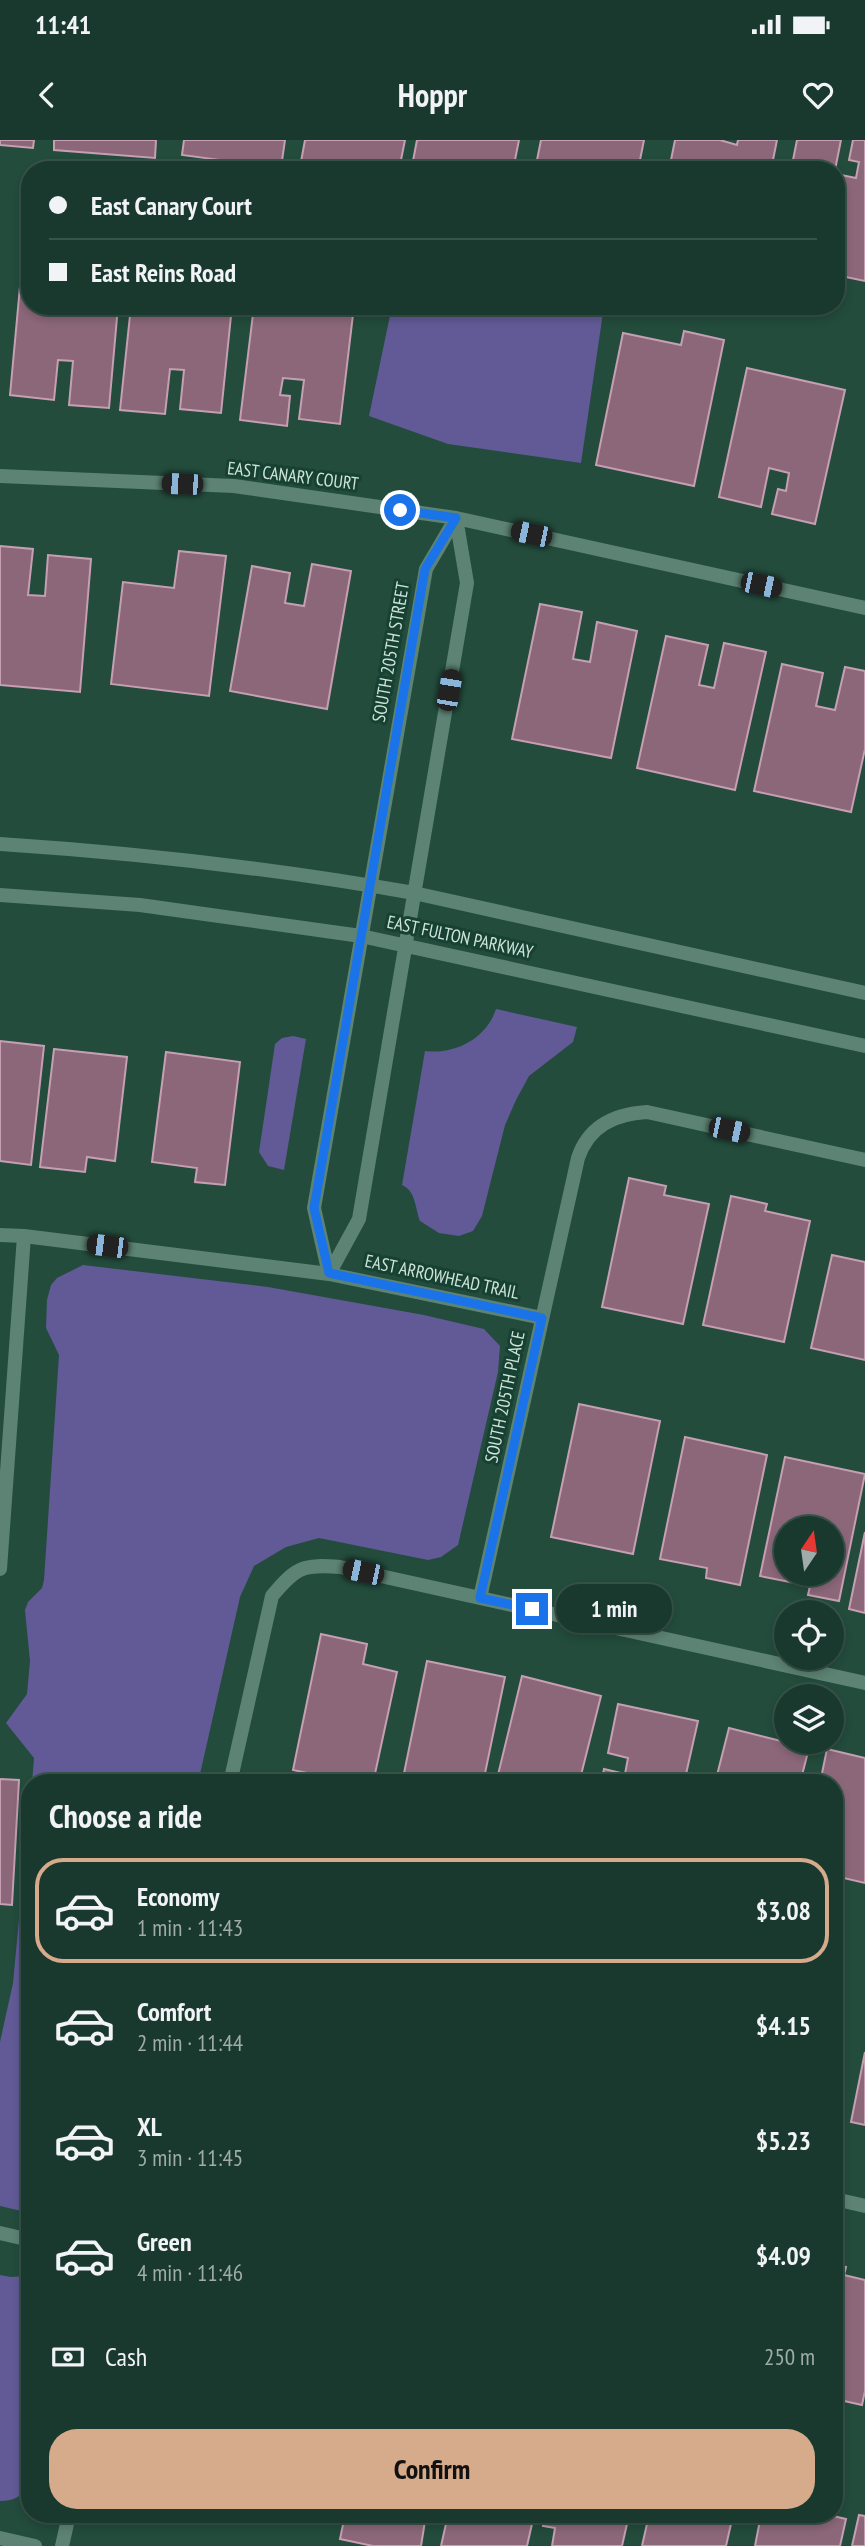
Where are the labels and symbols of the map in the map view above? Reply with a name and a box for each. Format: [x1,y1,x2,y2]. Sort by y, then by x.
street label: EAST CANARY COURT [226,456,360,495]
car [161,473,204,495]
route start [384,494,416,526]
car [509,519,554,549]
car [739,570,784,600]
street label: SOUTH 205TH STREET [367,580,414,724]
car [436,667,463,713]
street label: EAST FULTON PARKWAY [385,910,536,963]
car [707,1115,752,1145]
car [85,1233,130,1259]
street label: EAST ARROWHEAD TRAIL [363,1249,522,1304]
street label: SOUTH 205TH PLACE [479,1329,530,1465]
north arrow [774,1516,844,1586]
car [341,1557,386,1587]
callout: 1 min [556,1584,672,1634]
route end [516,1593,548,1625]

